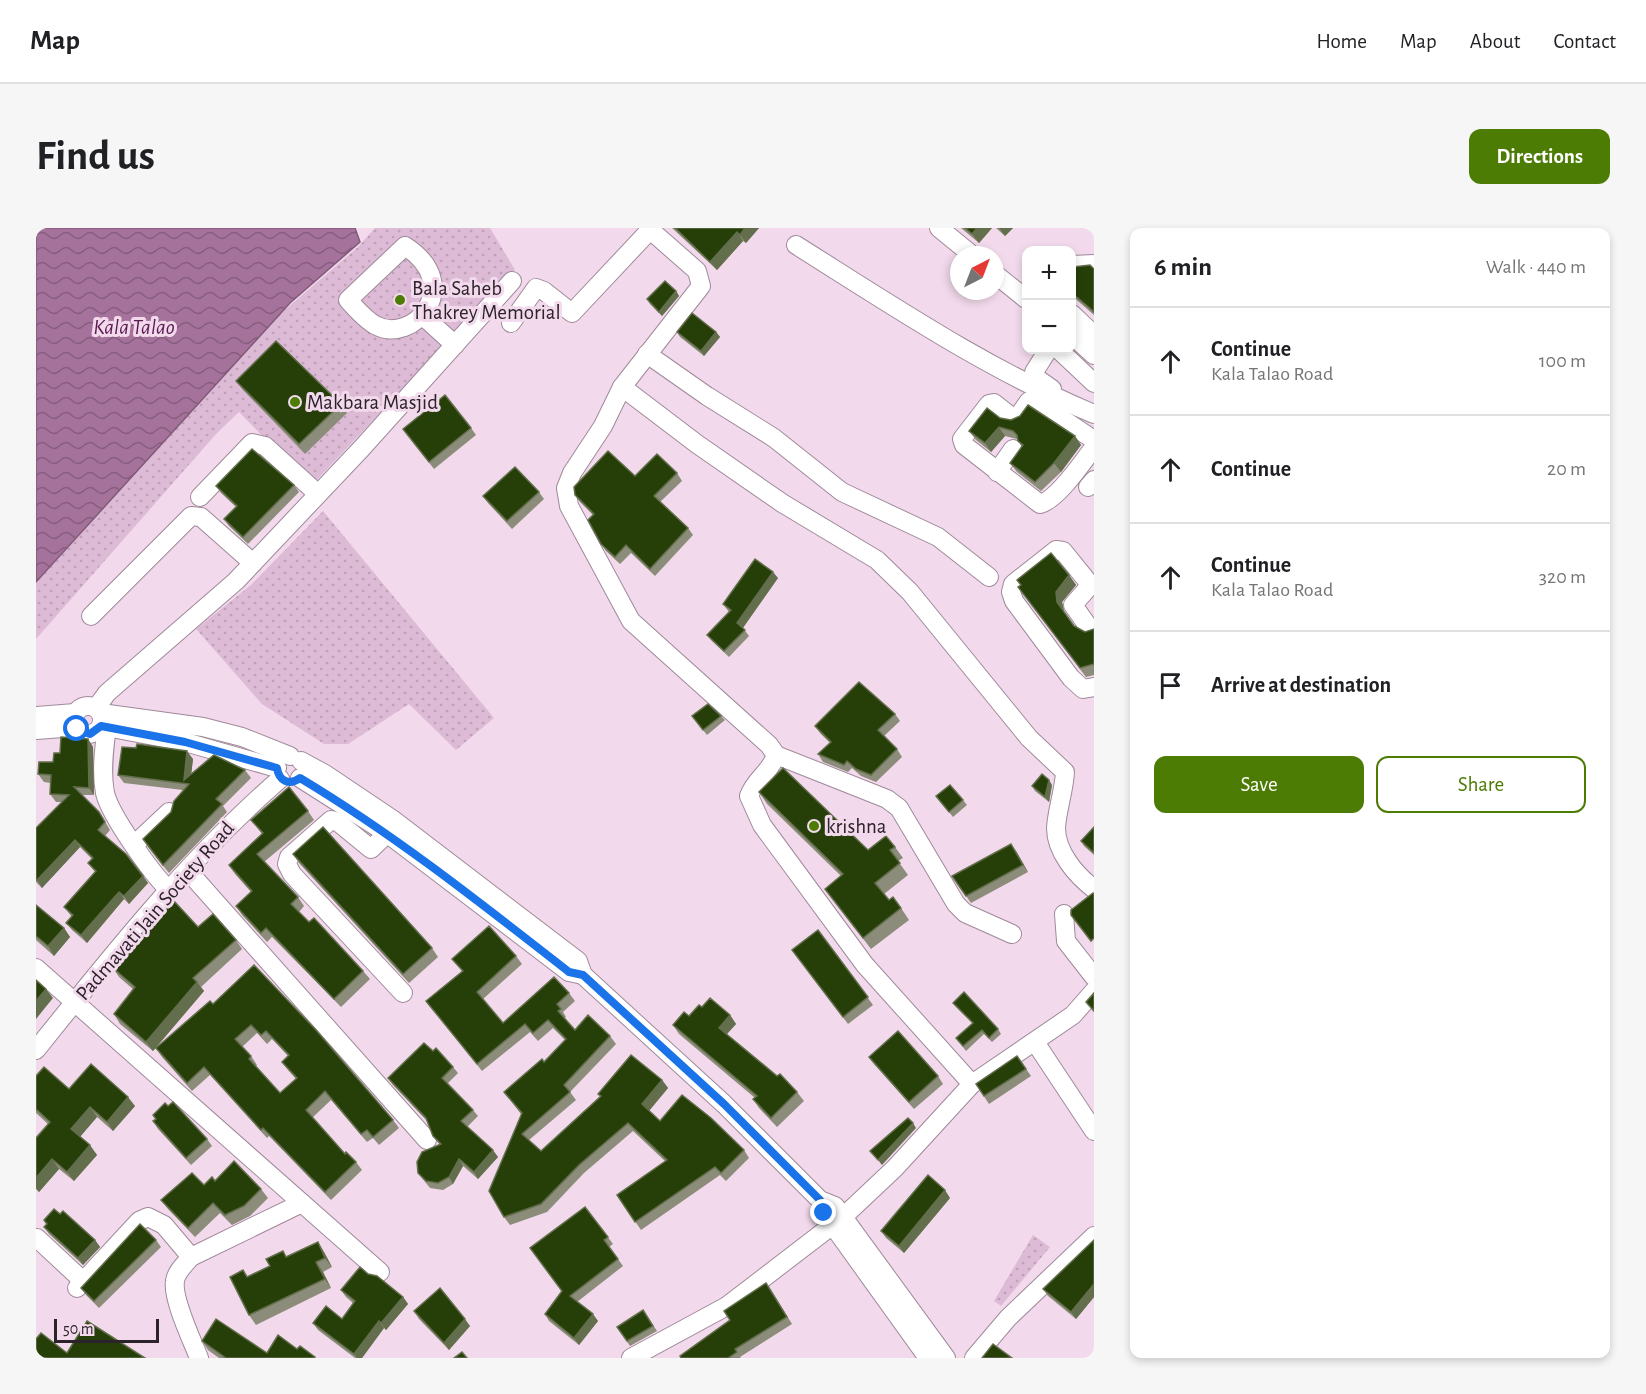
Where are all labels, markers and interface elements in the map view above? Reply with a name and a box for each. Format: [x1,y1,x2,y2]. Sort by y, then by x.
text: Map [30,27,80,55]
text: Home [1316,31,1367,52]
text: Map [1400,31,1437,52]
text: About [1470,31,1520,52]
text: Contact [1553,31,1616,52]
button: Directions [1469,129,1610,184]
text: Find us [36,135,155,177]
north arrow [950,246,1004,300]
map controls [1022,246,1076,354]
button: + [1022,246,1076,300]
text: 6 min [1154,254,1212,280]
text: Walk · 440 m [1486,257,1586,277]
place label: Bala Saheb Thakrey Memorial [412,278,561,323]
marker: Bala Saheb Thakrey Memorial [393,293,407,307]
button: − [1022,300,1076,354]
water label: Kala Talao [93,316,175,338]
text: Continue [1211,338,1291,360]
icon: ahead [1154,345,1187,378]
text: 100 m [1539,351,1586,371]
text: Kala Talao Road [1211,364,1333,384]
place label: Makbara Masjid [307,392,438,413]
marker: Makbara Masjid [288,395,302,409]
icon: ahead [1154,453,1187,486]
text: Continue [1211,458,1291,480]
text: 20 m [1547,459,1586,479]
text: Continue [1211,554,1291,576]
icon: ahead [1154,561,1187,594]
text: 320 m [1539,567,1586,587]
text: Kala Talao Road [1211,580,1333,600]
icon: arrive [1154,669,1187,702]
text: Arrive at destination [1211,674,1391,696]
route start [63,715,89,741]
button: Save [1154,756,1364,813]
button: Share [1376,756,1586,813]
place label: krishna [826,816,887,837]
street label: Padmavati Jain Society Road [72,817,238,1004]
marker: krishna [807,819,821,833]
route end [810,1199,836,1225]
scale bar [54,1316,159,1344]
text: 50 m [63,1321,94,1337]

